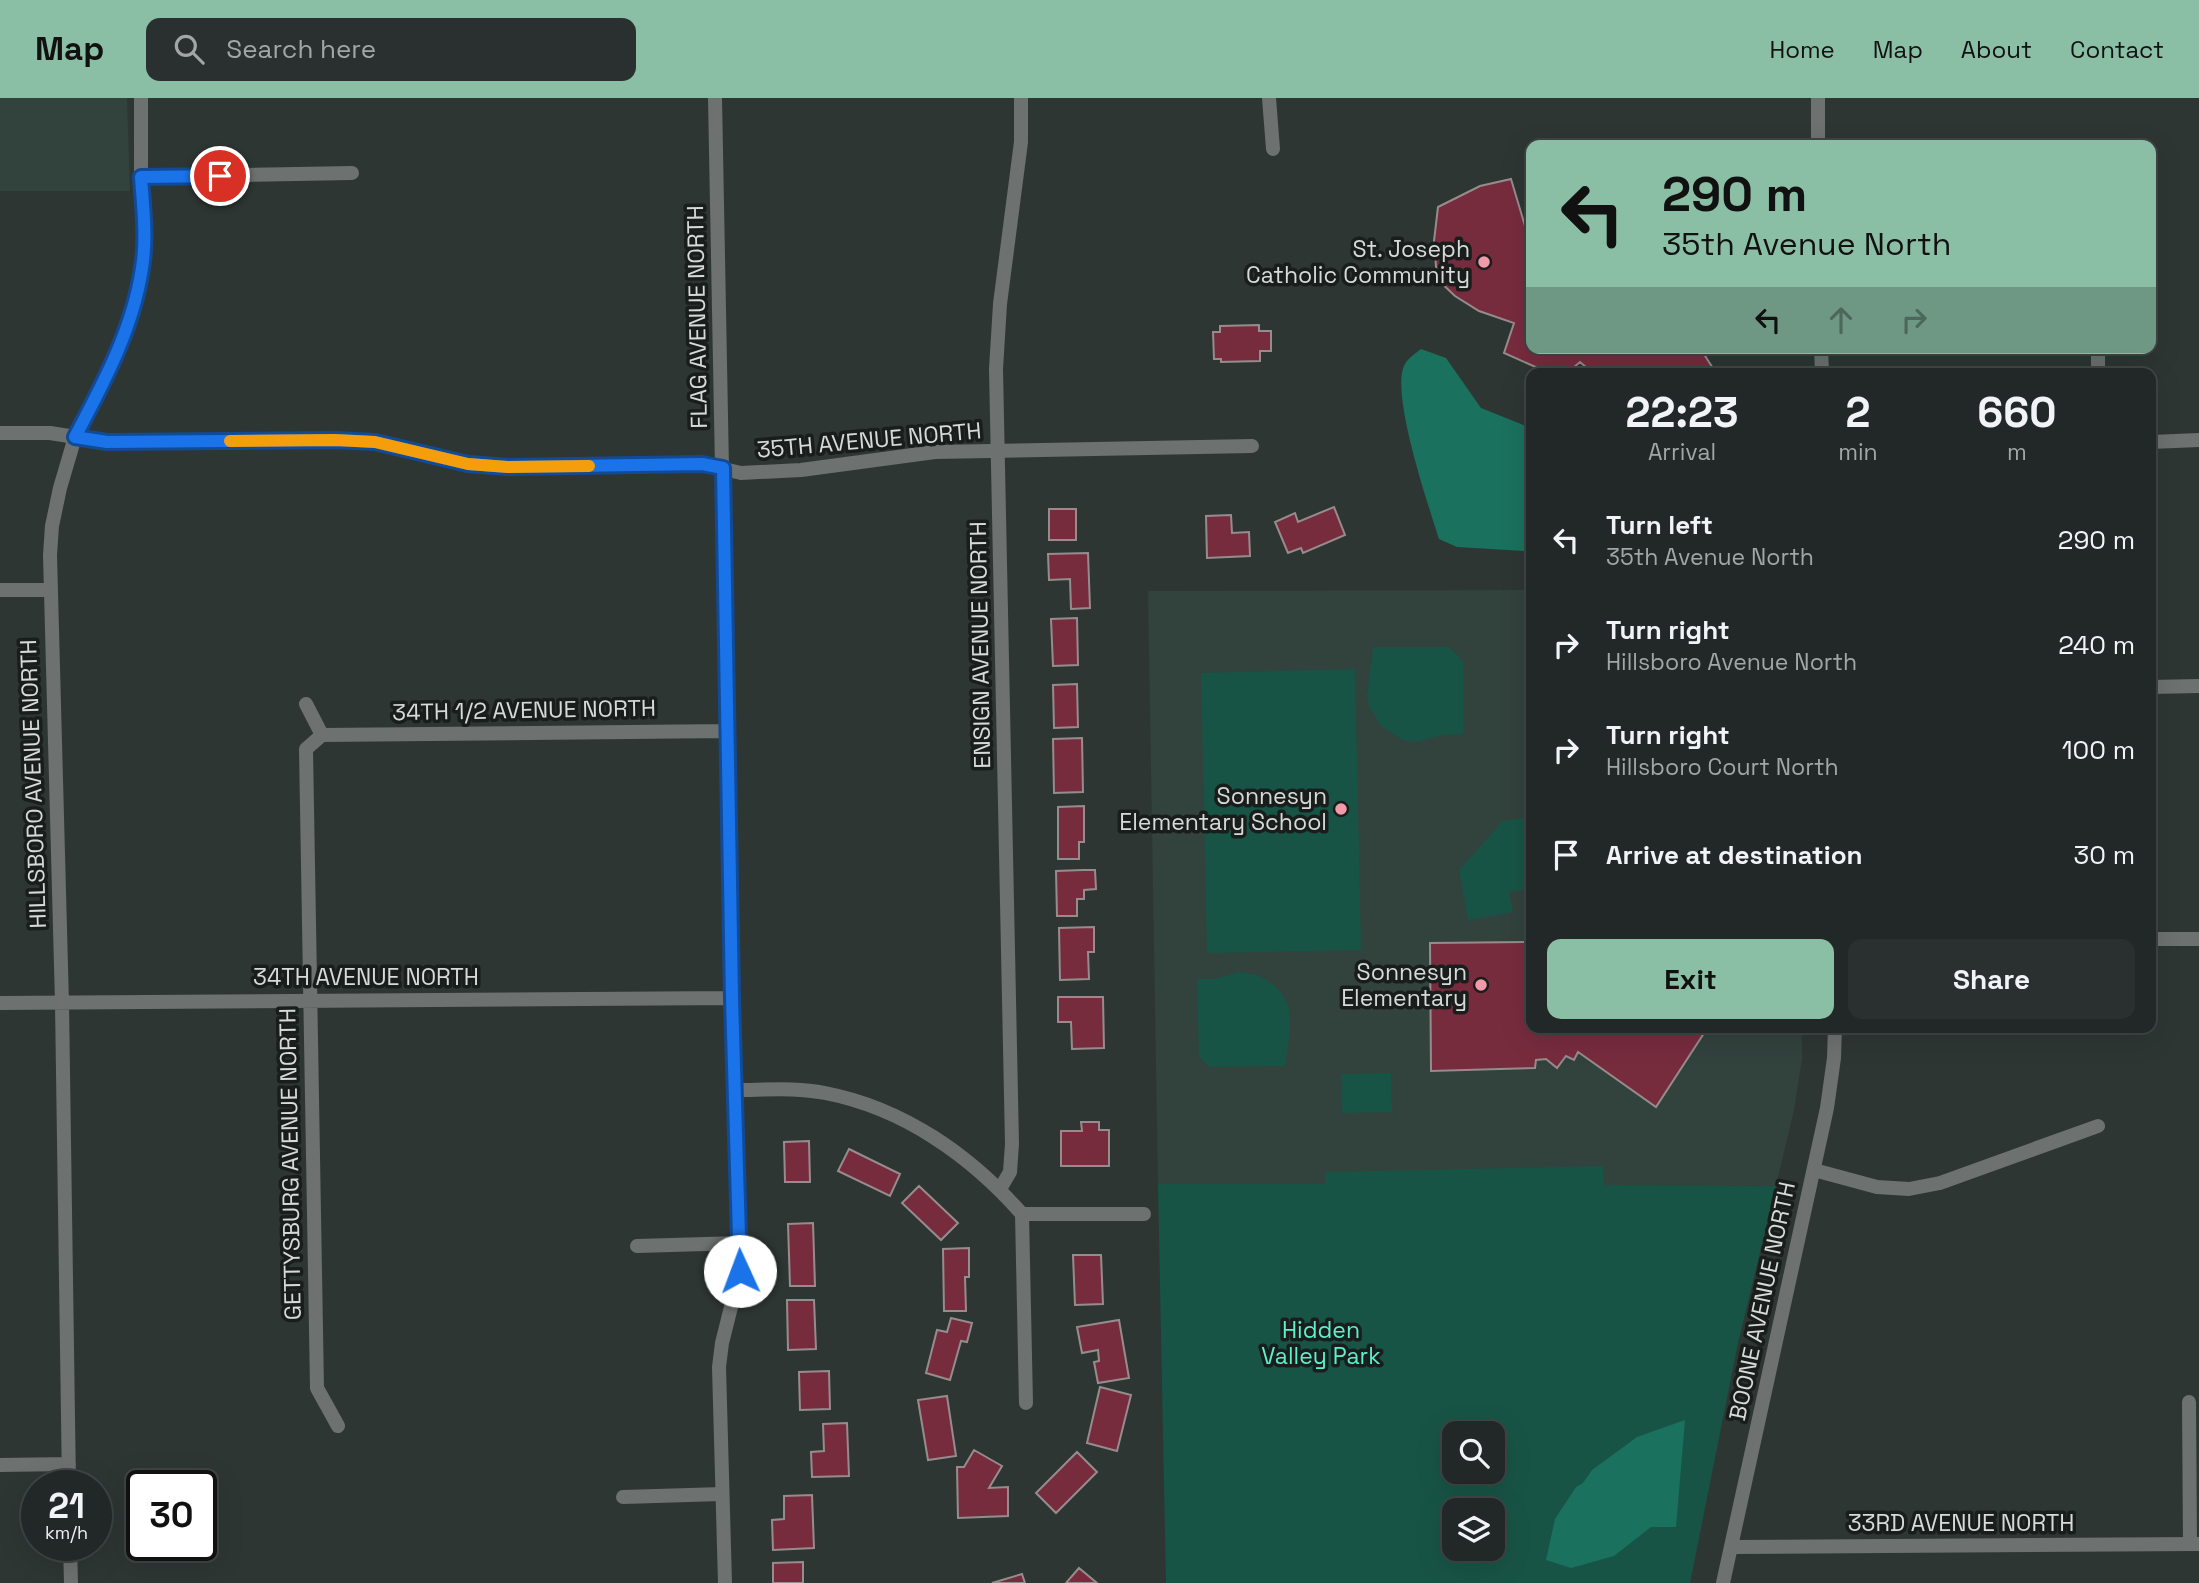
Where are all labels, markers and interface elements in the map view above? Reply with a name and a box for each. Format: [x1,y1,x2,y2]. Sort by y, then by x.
search box [146,18,636,81]
text: Map [35,28,104,70]
icon: search [170,30,208,68]
text: Search here [226,32,376,66]
text: Home [1769,34,1835,65]
text: Map [1873,34,1923,65]
text: About [1961,34,2032,65]
text: Contact [2070,34,2164,65]
pin [190,146,250,206]
icon: arrive [201,157,239,195]
text: 290 m [1662,163,1807,225]
icon: left [1547,168,1638,259]
street label: FLAG AVENUE NORTH [680,205,714,429]
text: 35th Avenue North [1662,224,1951,264]
place label: St. Joseph Catholic Community [1246,234,1470,290]
marker: St. Joseph Catholic Community [1476,254,1492,270]
icon: left [1749,301,1787,339]
icon: ahead [1822,301,1860,339]
icon: right [1895,301,1933,339]
text: 22:23 [1626,386,1739,439]
text: 2 [1845,386,1870,439]
text: 660 [1977,386,2056,439]
street label: 35TH AVENUE NORTH [755,415,983,465]
text: Arrival [1648,437,1716,467]
text: min [1838,437,1878,467]
text: m [2007,437,2027,467]
text: Turn left [1606,508,1713,542]
street label: ENSIGN AVENUE NORTH [963,521,997,769]
icon: left [1547,521,1585,559]
text: 290 m [2058,523,2135,557]
text: 35th Avenue North [1606,542,1814,572]
text: Turn right [1606,613,1730,647]
icon: right [1547,626,1585,664]
text: 240 m [2058,628,2135,662]
street label: HILLSBORO AVENUE NORTH [13,639,53,929]
text: Hillsboro Avenue North [1606,647,1857,677]
street label: 34TH 1/2 AVENUE NORTH [392,693,656,727]
text: Turn right [1606,718,1730,752]
icon: right [1547,731,1585,769]
text: 100 m [2062,733,2135,767]
text: Hillsboro Court North [1606,752,1839,782]
place label: Sonnesyn Elementary School [1119,781,1327,837]
marker: Sonnesyn Elementary School [1333,801,1349,817]
icon: arrive [1547,836,1585,874]
text: Arrive at destination [1606,838,1863,872]
text: 30 m [2074,838,2135,872]
button: Exit [1547,939,1834,1019]
button: Share [1848,939,2135,1019]
place label: Sonnesyn Elementary [1341,957,1467,1013]
street label: 34TH AVENUE NORTH [253,962,479,992]
marker: Sonnesyn Elementary [1473,977,1489,993]
street label: GETTYSBURG AVENUE NORTH [272,1008,308,1320]
street label: BOONE AVENUE NORTH [1722,1179,1802,1423]
position arrow [703,1234,777,1308]
park label: Hidden Valley Park [1261,1315,1381,1371]
map controls [1442,1421,1505,1561]
button: search [1442,1421,1505,1484]
speed limit sign: 30 [126,1470,217,1561]
text: 21 [48,1484,85,1528]
button: layers [1442,1498,1505,1561]
street label: 33RD AVENUE NORTH [1848,1508,2074,1538]
text: km/h [45,1521,88,1544]

